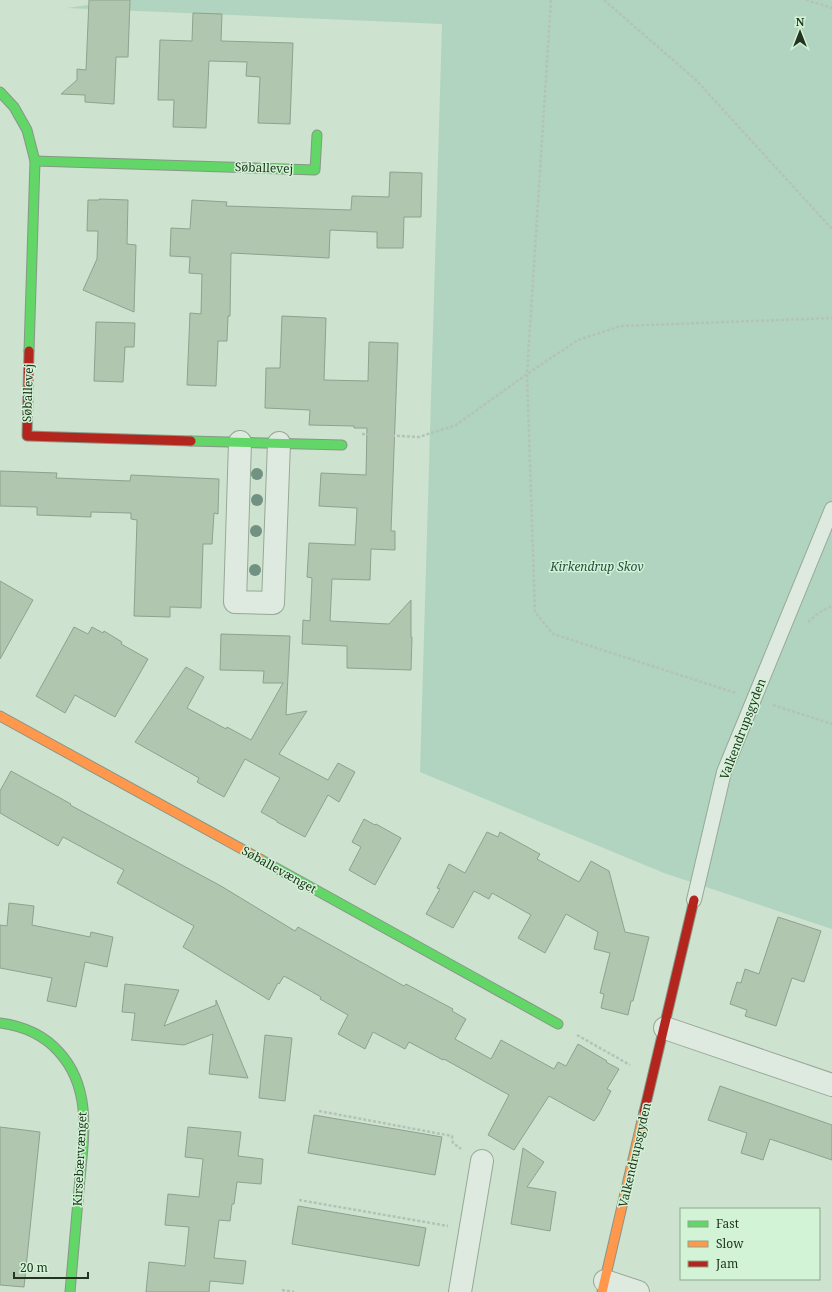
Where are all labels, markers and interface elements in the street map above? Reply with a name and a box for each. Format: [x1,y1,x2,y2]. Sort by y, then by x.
north arrow [780,12,820,52]
text: N [796,14,805,29]
street label: Søballevej [235,158,293,177]
street label: Søballevej [18,364,37,422]
park label: Kirkendrup Skov [549,558,644,575]
street label: Valkendrupsgyden [715,676,770,782]
street label: Søballevænget [239,842,320,897]
street label: Valkendrupsgyden [614,1101,655,1209]
street label: Kirsebærvænget [69,1111,90,1207]
legend [680,1208,820,1280]
text: Fast [716,1215,739,1232]
text: Slow [716,1235,744,1252]
scale bar [14,1254,88,1280]
text: Jam [715,1255,738,1272]
text: 20 m [20,1259,48,1276]

